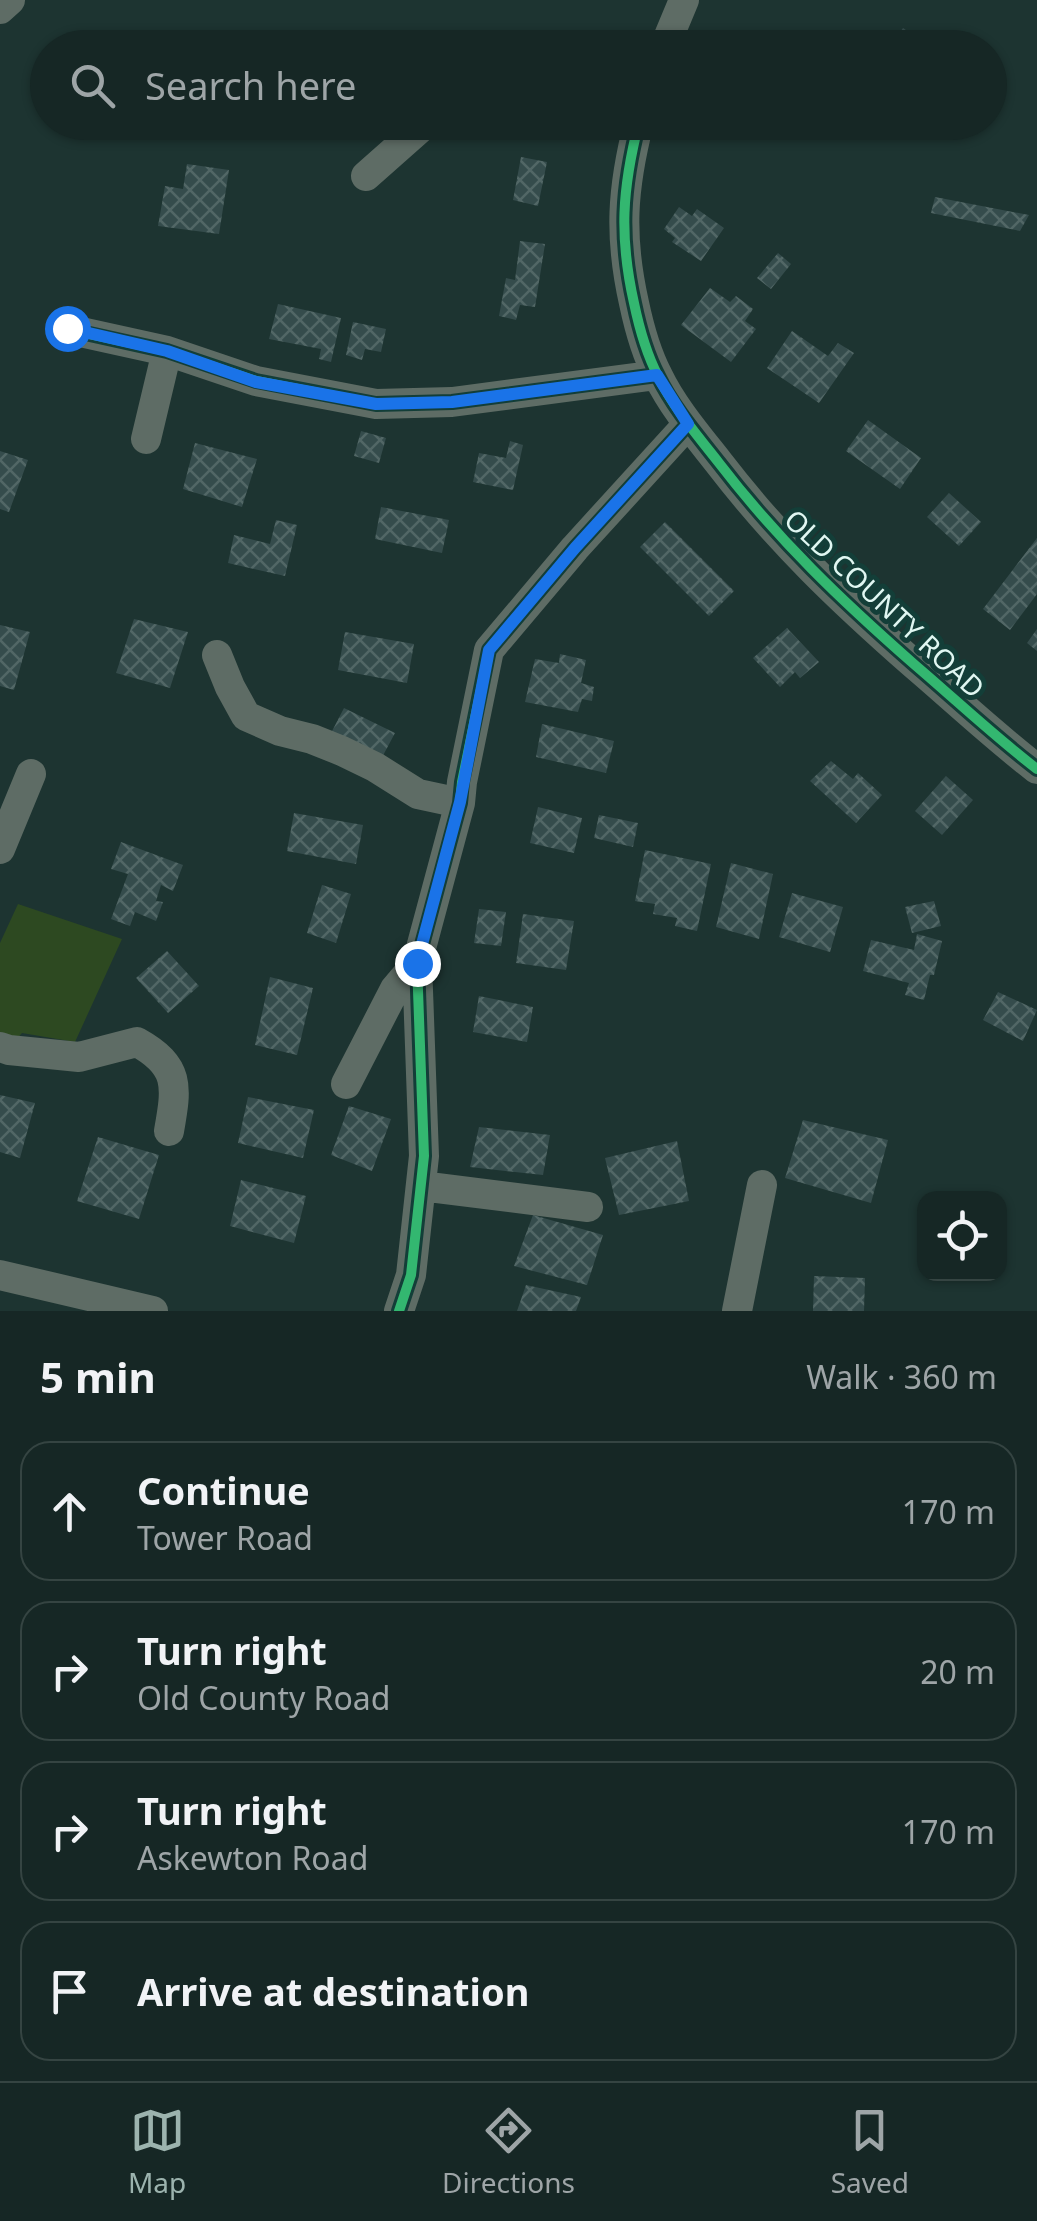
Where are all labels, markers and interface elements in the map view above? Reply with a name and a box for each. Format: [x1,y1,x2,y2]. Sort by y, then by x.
search box [30,30,1007,140]
icon: search [65,58,120,113]
text: Search here [145,59,356,111]
route start [45,306,91,352]
street label: OLD COUNTY ROAD [777,500,993,706]
route end [395,941,441,987]
map controls [917,1191,1007,1281]
button: locate [917,1191,1007,1281]
text: 5 min [40,1348,156,1405]
text: Walk · 360 m [806,1355,997,1398]
text: Continue [137,1464,310,1516]
icon: ahead [42,1484,97,1539]
text: 170 m [902,1490,995,1533]
text: Tower Road [137,1516,313,1559]
text: Turn right [137,1624,327,1676]
icon: right [42,1644,97,1699]
text: 20 m [920,1650,995,1693]
text: Old County Road [137,1676,390,1719]
text: Turn right [137,1784,327,1836]
icon: right [42,1804,97,1859]
text: 170 m [902,1810,995,1853]
text: Askewton Road [137,1836,368,1879]
icon: arrive [42,1964,97,2019]
text: Arrive at destination [137,1965,529,2017]
tab: Map [128,2103,186,2201]
tab: Directions [442,2103,575,2201]
tab: Saved [831,2103,909,2201]

